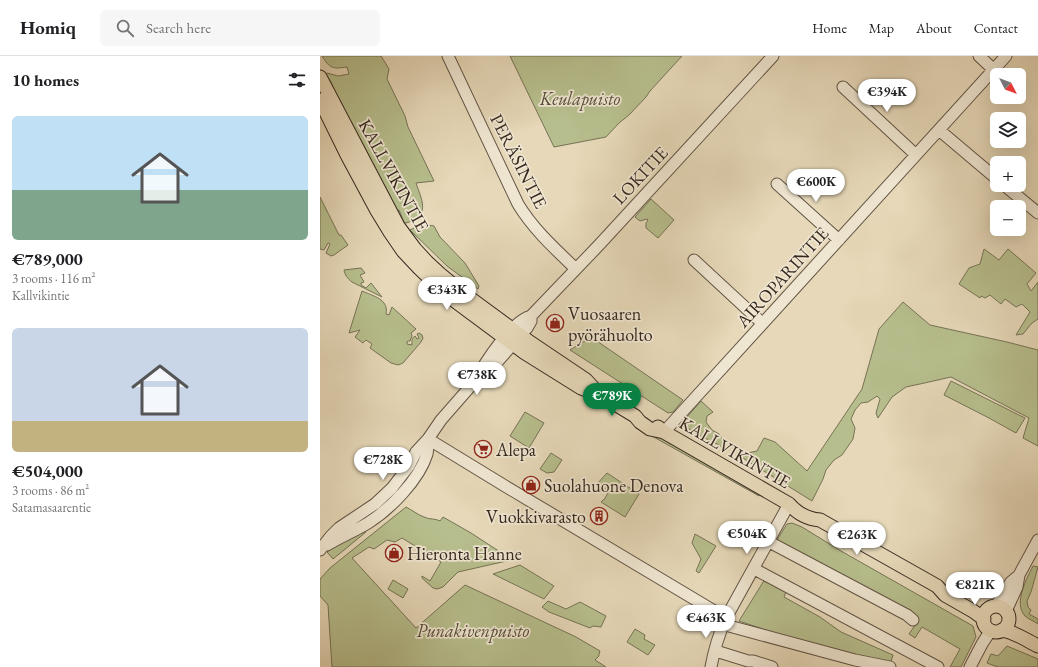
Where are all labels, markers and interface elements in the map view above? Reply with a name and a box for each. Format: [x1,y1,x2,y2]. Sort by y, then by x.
search box [100,10,380,46]
text: Homiq [20,15,76,40]
icon: search [114,17,136,39]
text: Search here [146,18,211,37]
text: Home [812,19,847,37]
text: Map [869,19,894,37]
text: About [916,19,952,37]
text: Contact [974,19,1018,37]
north arrow [990,68,1026,104]
map controls [990,68,1026,236]
text: 10 homes [12,69,79,91]
icon: filters [286,69,308,91]
pin: €394K [859,79,915,113]
text: €394K [867,83,907,100]
park label: Keulapuisto [539,87,620,111]
street label: PERÄSINTIE [485,110,553,212]
button: layers [990,112,1026,148]
street label: KALLVIKINTIE [354,115,434,235]
street label: LOKITIE [607,141,673,209]
icon: home [124,142,196,214]
button: + [990,156,1026,192]
pin: €600K [788,169,844,203]
text: €600K [796,173,836,190]
button: − [990,200,1026,236]
street label: AIROPARINTIE [730,222,833,333]
text: €789,000 [12,248,83,270]
text: 3 rooms · 116 m² [12,270,96,287]
pin: €343K [419,277,475,311]
text: €343K [427,281,467,298]
text: Kallvikintie [12,287,70,304]
place label: Vuosaaren pyörähuolto [568,302,653,346]
shop icon: Vuosaaren pyörähuolto [545,313,565,333]
icon: home [124,354,196,426]
pin: €738K [449,362,505,396]
text: €738K [457,366,497,383]
pin: €789K [584,383,640,417]
text: €789K [592,387,632,404]
street label: KALLVIKINTIE [675,411,795,493]
place label: Alepa [495,438,537,461]
supermarket icon: Alepa [473,439,493,459]
pin: €728K [355,447,411,481]
text: €728K [363,451,403,468]
text: €504,000 [12,460,83,482]
place label: Suolahuone Denova [544,474,684,497]
shop icon: Suolahuone Denova [521,475,541,495]
text: 3 rooms · 86 m² [12,482,89,499]
text: Satamasaarentie [12,499,91,516]
place label: Vuokkivarasto [486,505,586,528]
building icon: Vuokkivarasto [589,506,609,526]
pin: €504K [719,521,775,555]
pin: €263K [829,522,885,556]
text: €504K [727,525,767,542]
text: €263K [837,526,877,543]
place label: Hieronta Hanne [407,542,522,565]
shop icon: Hieronta Hanne [384,543,404,563]
pin: €821K [947,572,1003,606]
text: €821K [955,576,995,593]
pin: €463K [678,605,734,639]
text: €463K [686,609,726,626]
park label: Punakivenpuisto [417,619,530,643]

